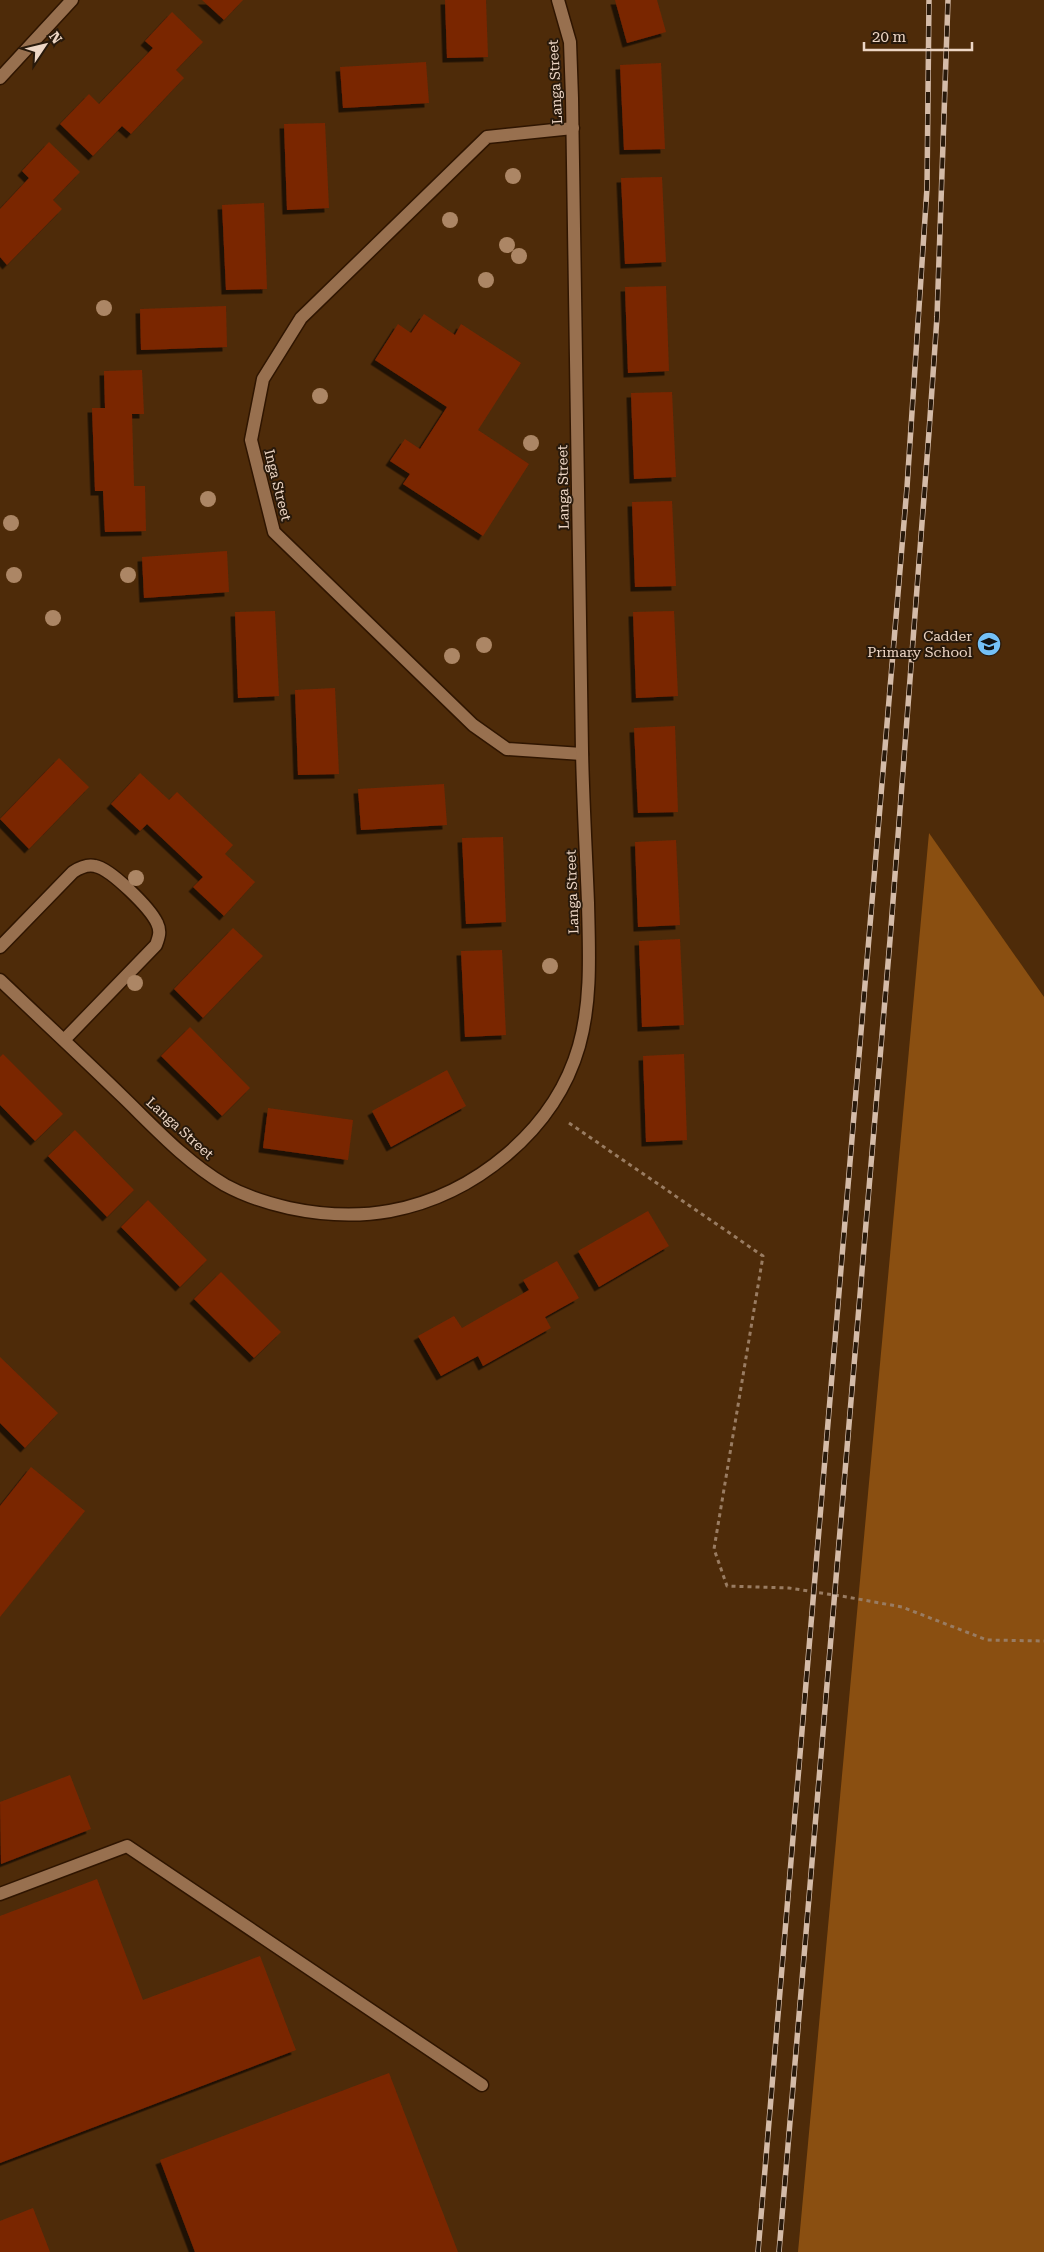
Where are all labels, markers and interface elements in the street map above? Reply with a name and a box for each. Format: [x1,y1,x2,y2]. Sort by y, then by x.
north arrow [20,20,70,70]
scale bar [864,20,972,52]
text: 20 m [872,28,907,46]
text: N [46,29,65,47]
street label: Langa Street [545,39,565,125]
street label: Langa Street [554,445,572,529]
street label: Inga Street [261,447,295,523]
place label: Cadder Primary School [867,628,973,660]
school or university icon: Cadder Primary School [976,631,1002,657]
street label: Langa Street [563,850,581,934]
street label: Langa Street [143,1094,217,1162]

